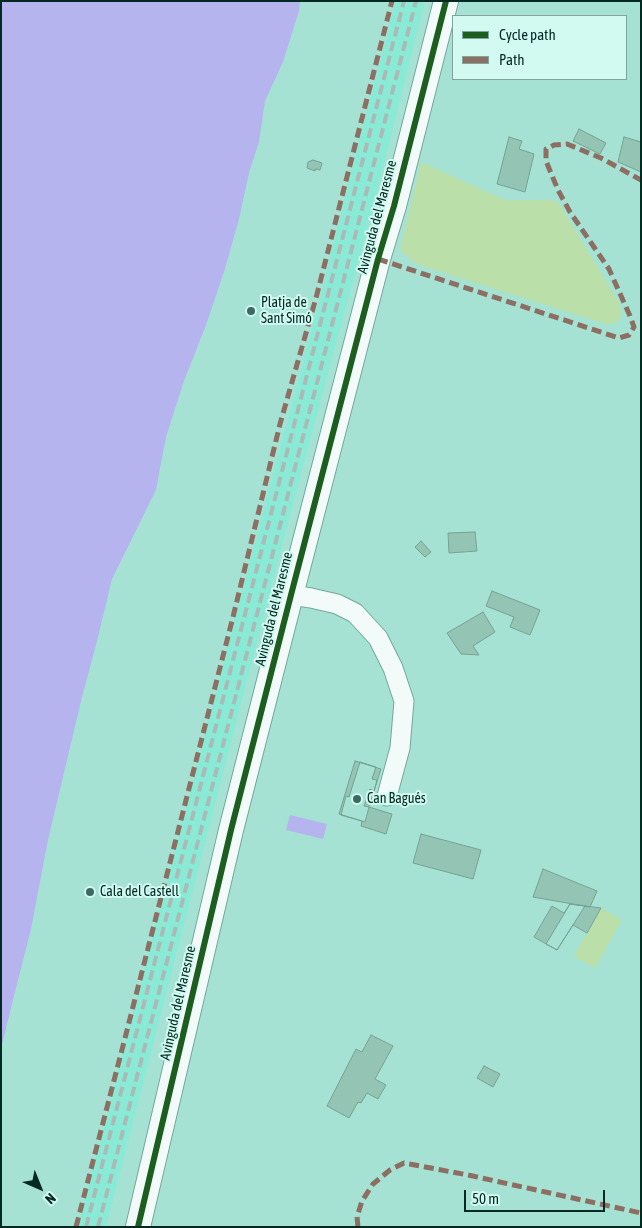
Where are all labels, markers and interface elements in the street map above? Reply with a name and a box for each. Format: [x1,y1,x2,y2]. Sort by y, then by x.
legend [452,15,627,80]
text: Cycle path [499,26,556,43]
text: Path [499,51,525,68]
street label: Avinguda del Maresme [354,158,400,276]
place label: Platja de Sant Simó [261,295,312,328]
marker: Platja de Sant Simó [245,305,257,317]
street label: Avinguda del Maresme [252,550,296,668]
place label: Can Bagués [367,791,426,807]
marker: Can Bagués [351,793,363,805]
place label: Cala del Castell [100,884,179,900]
marker: Cala del Castell [84,886,96,898]
street label: Avinguda del Maresme [157,944,199,1062]
north arrow [15,1163,65,1213]
scale bar [467,1180,608,1212]
text: N [42,1190,59,1207]
text: 50 m [472,1190,499,1207]

